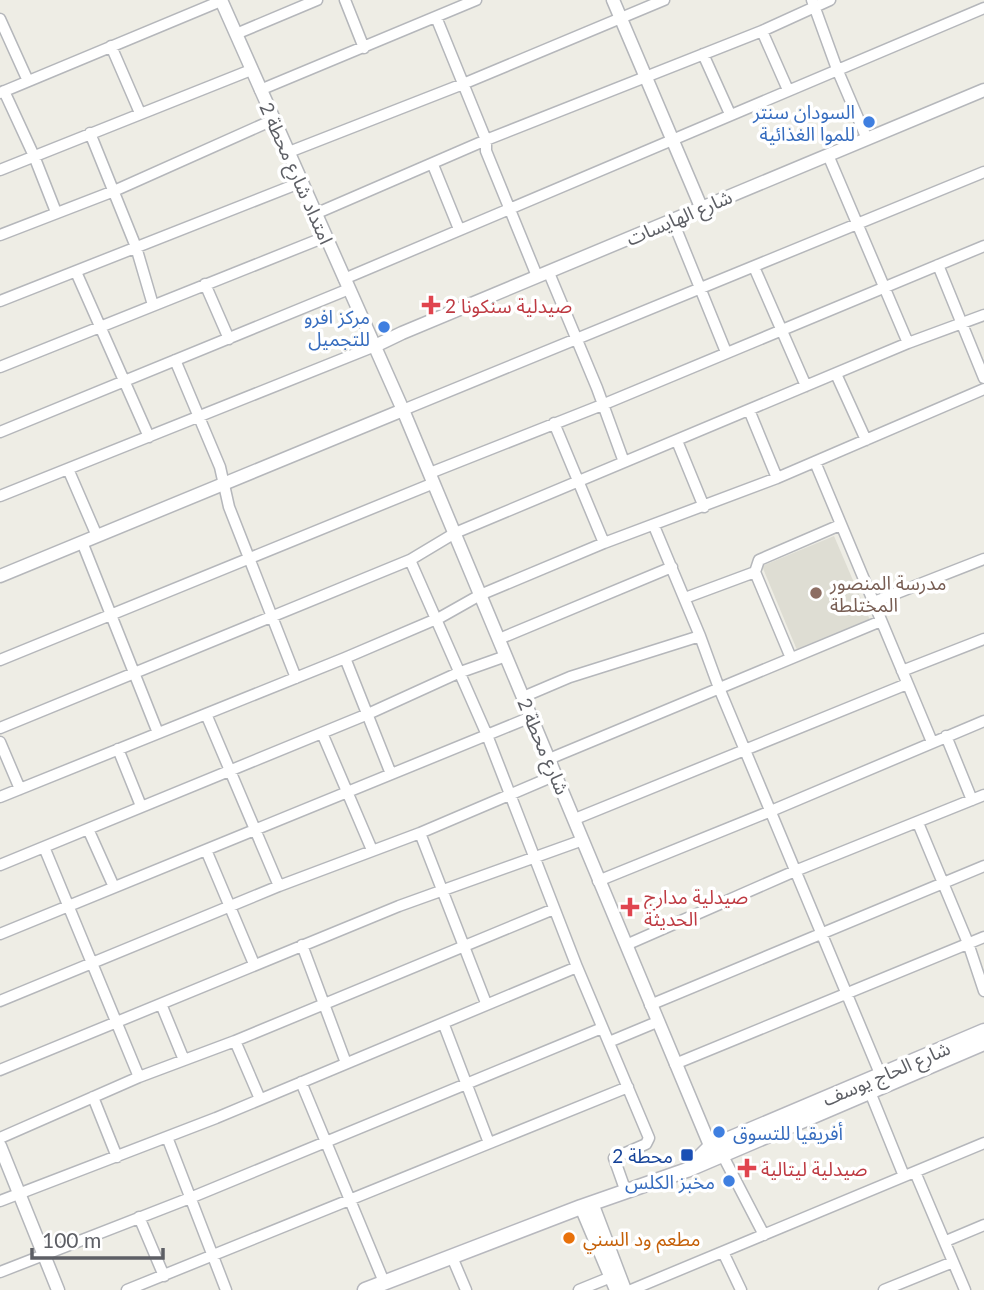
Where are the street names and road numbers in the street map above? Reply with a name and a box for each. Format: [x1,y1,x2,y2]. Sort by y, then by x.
street label: امتداد شارع محطة 2 [253,99,339,249]
street label: شارع الهايسات [623,184,737,252]
street label: شارع محطة 2 [511,694,575,799]
street label: شارع الحاج يوسف [819,1036,954,1113]

